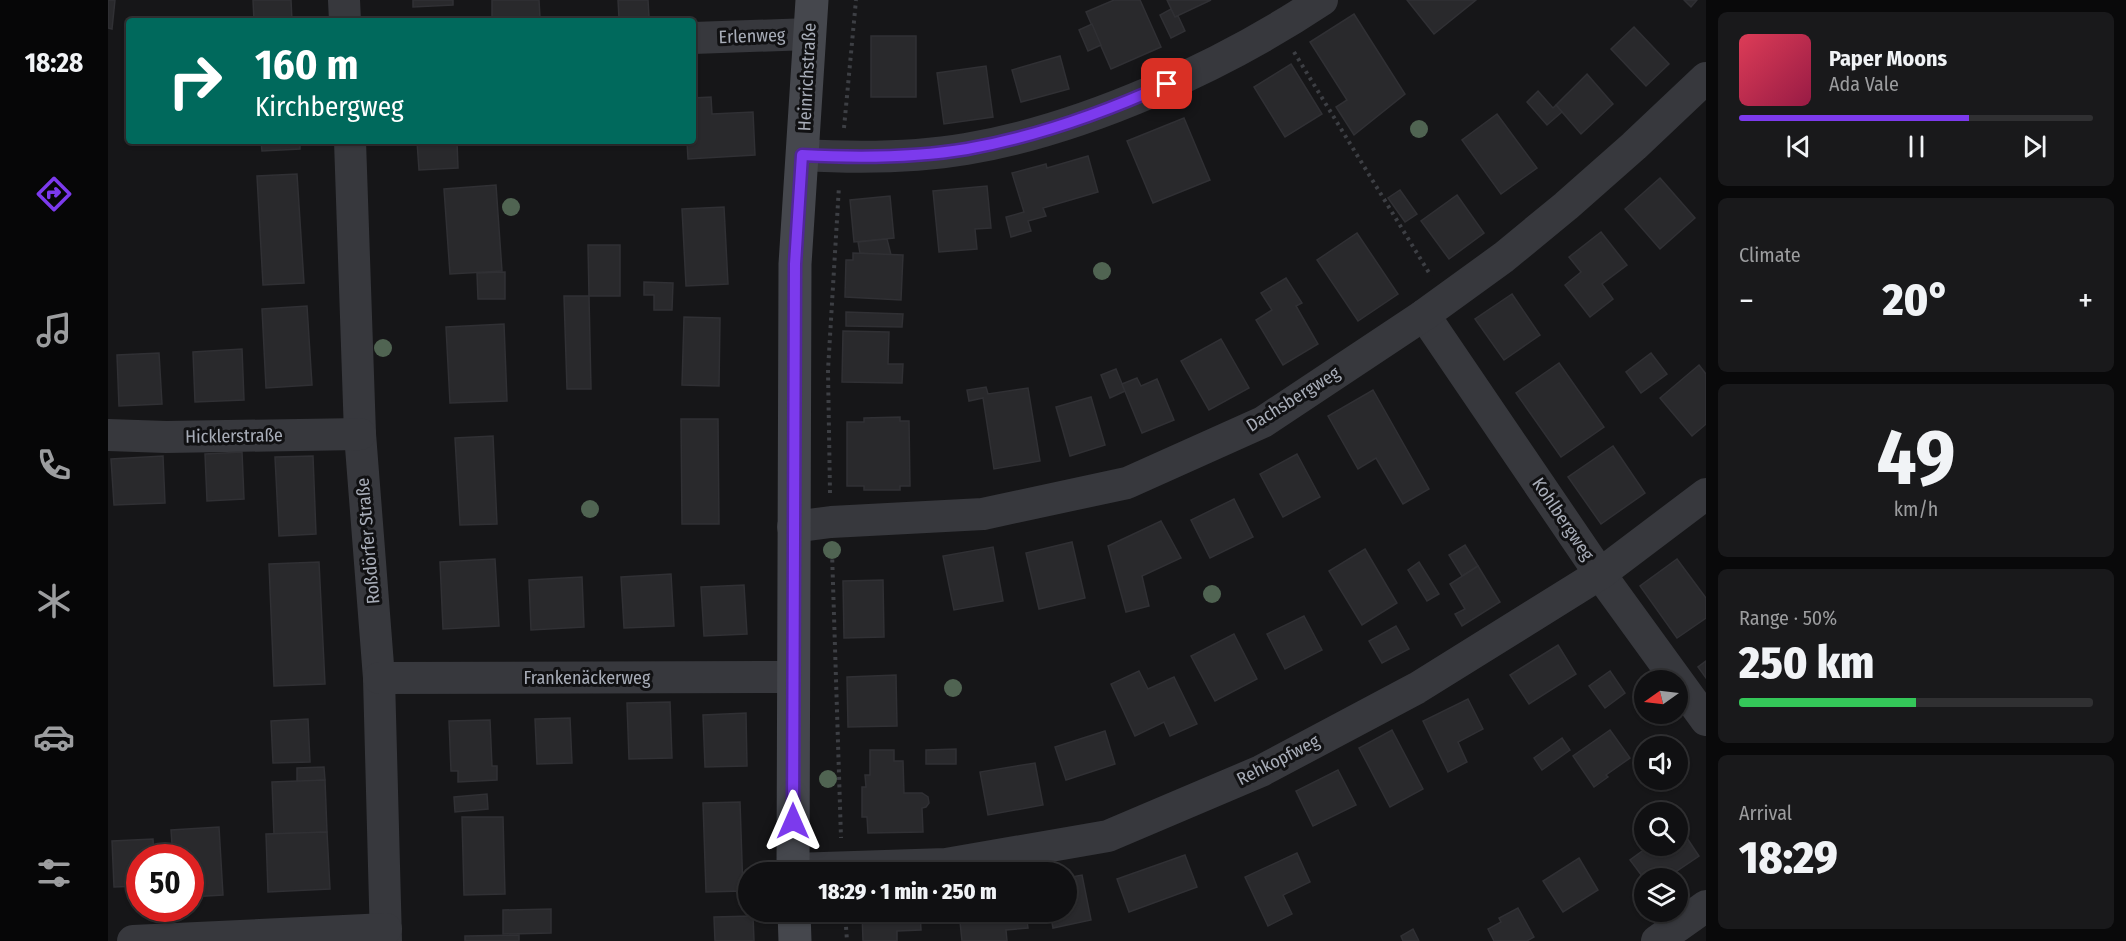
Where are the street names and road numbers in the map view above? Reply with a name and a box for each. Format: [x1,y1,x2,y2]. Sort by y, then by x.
street label: Heinrichstraße [793,22,821,132]
street label: Erlenweg [718,24,786,48]
street label: Dachsbergweg [1242,361,1344,436]
street label: Hicklerstraße [185,424,283,448]
street label: Kohlbergweg [1527,473,1599,565]
street label: Roßdörfer Straße [352,477,384,605]
street label: Frankenäckerweg [524,667,651,689]
street label: Rehkopfweg [1233,730,1323,790]

